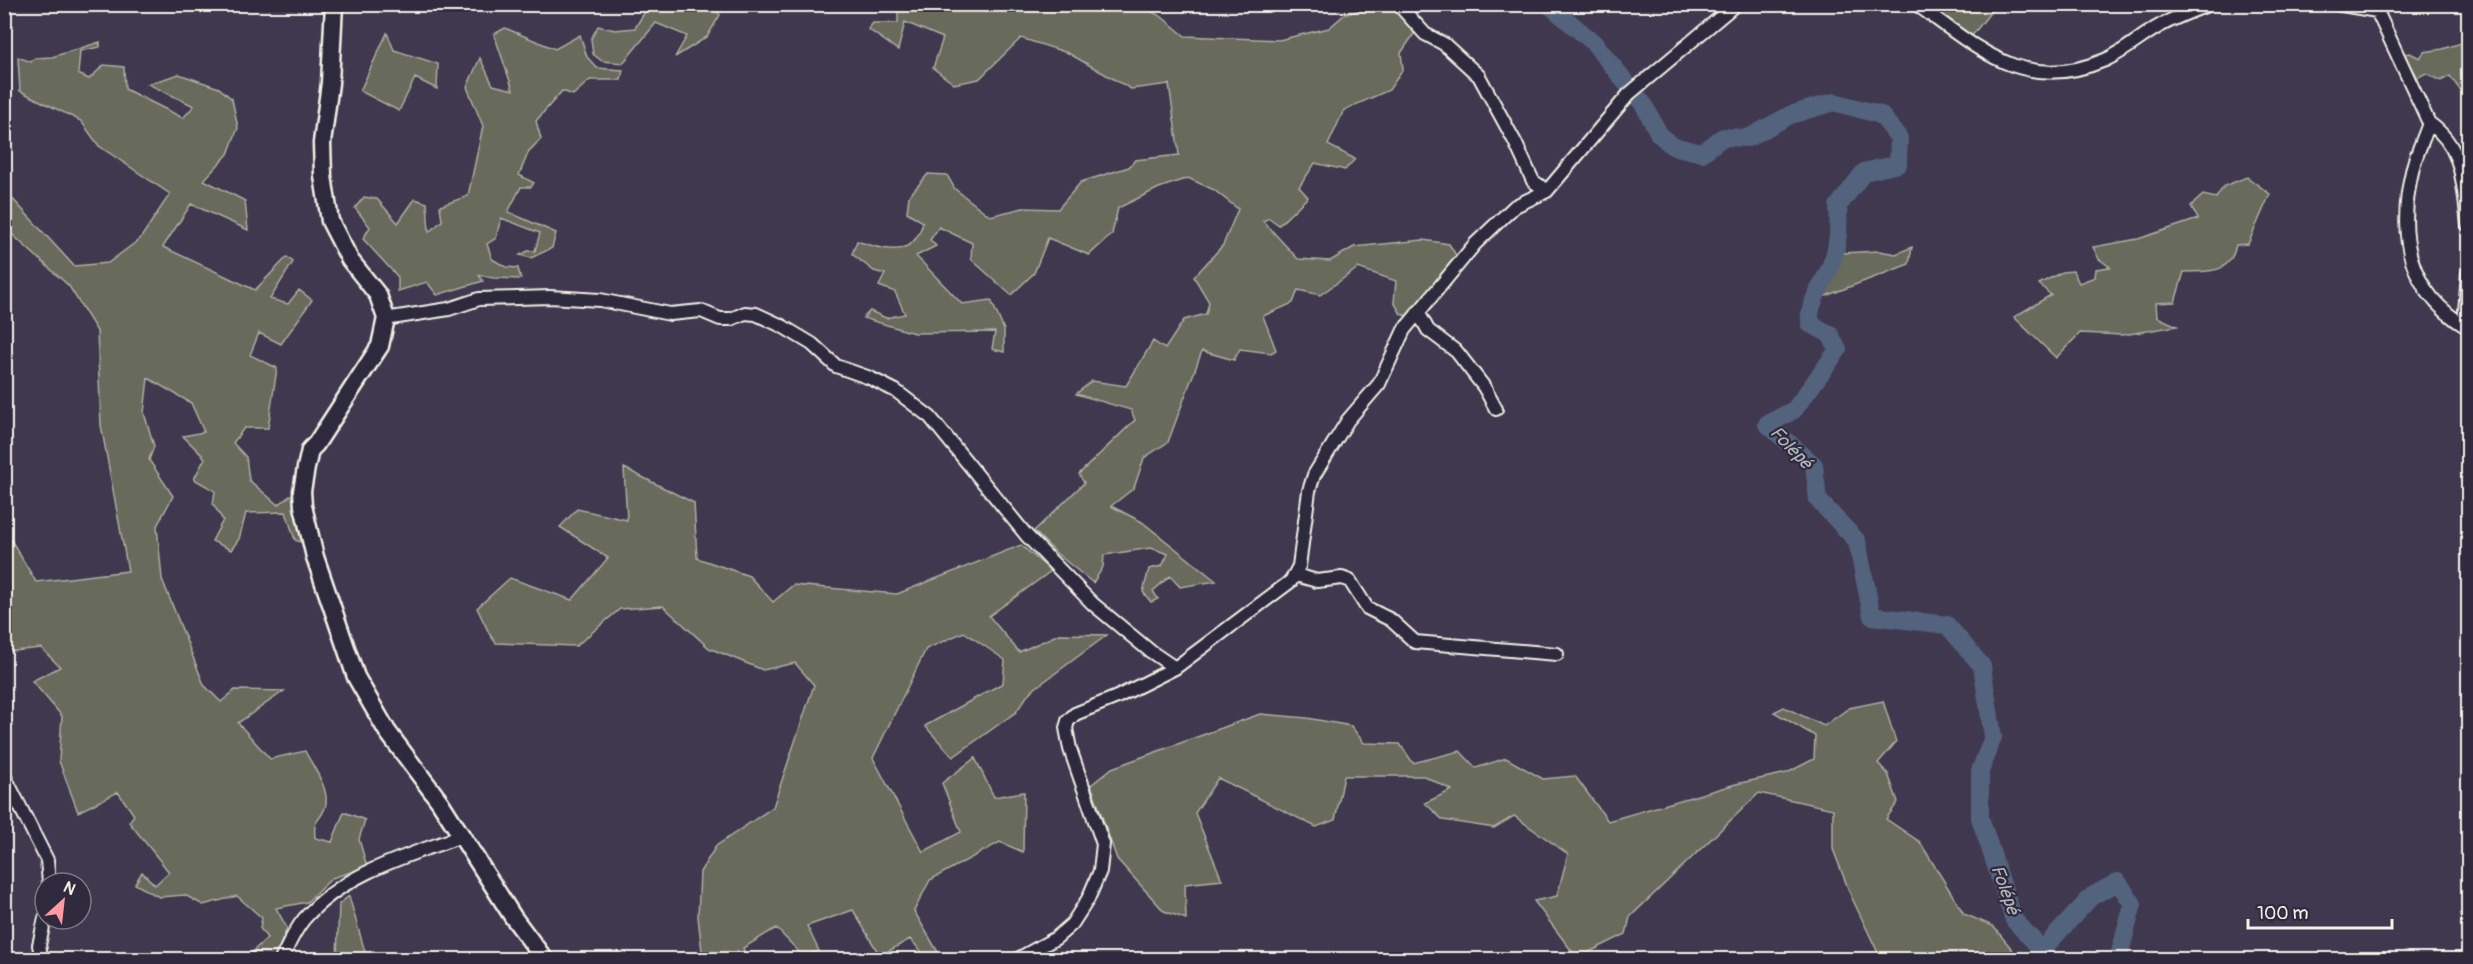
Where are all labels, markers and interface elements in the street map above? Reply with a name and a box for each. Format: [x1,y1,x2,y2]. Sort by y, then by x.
water label: Folépé [1765,421,1818,476]
water label: Folépé [1985,862,2025,919]
north arrow [33,871,93,931]
text: N [60,877,79,900]
scale bar [2248,892,2392,930]
text: 100 m [2257,902,2309,925]

